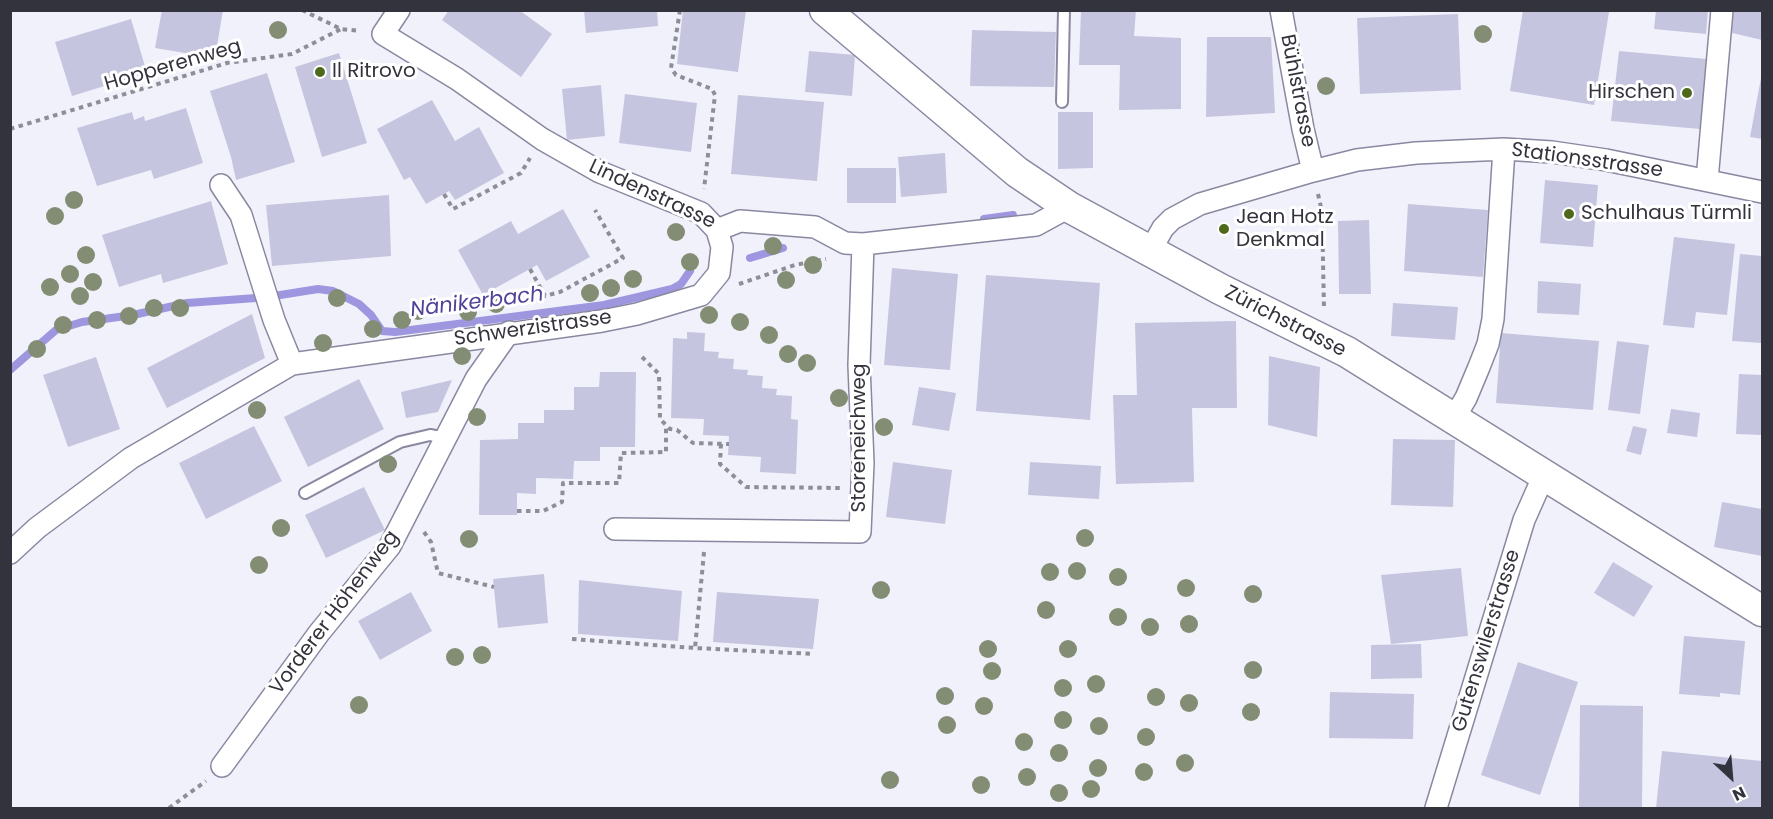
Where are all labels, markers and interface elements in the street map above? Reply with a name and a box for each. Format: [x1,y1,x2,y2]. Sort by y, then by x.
street label: Bühlstrasse [1274,32,1320,150]
street label: Hopperenweg [102,35,244,97]
place label: Il Ritrovo [332,60,416,84]
marker: Il Ritrovo [313,65,327,79]
place label: Hirschen [1588,81,1675,105]
marker: Hirschen [1680,86,1694,100]
street label: Stationsstrasse [1510,138,1664,184]
street label: Lindenstrasse [585,155,719,235]
place label: Schulhaus Türmli [1581,202,1752,226]
place label: Jean Hotz Denkmal [1236,206,1334,253]
marker: Schulhaus Türmli [1562,207,1576,221]
marker: Jean Hotz Denkmal [1217,222,1231,236]
street label: Zürichstrasse [1220,281,1350,363]
water label: Nänikerbach [409,282,545,324]
street label: Schwerzistrasse [453,306,613,352]
street label: Storeneichweg [848,363,872,513]
street label: Vorderer Höhenweg [265,526,405,700]
street label: Gutenswilerstrasse [1448,547,1526,735]
north arrow [1701,747,1761,807]
text: N [1729,781,1750,807]

